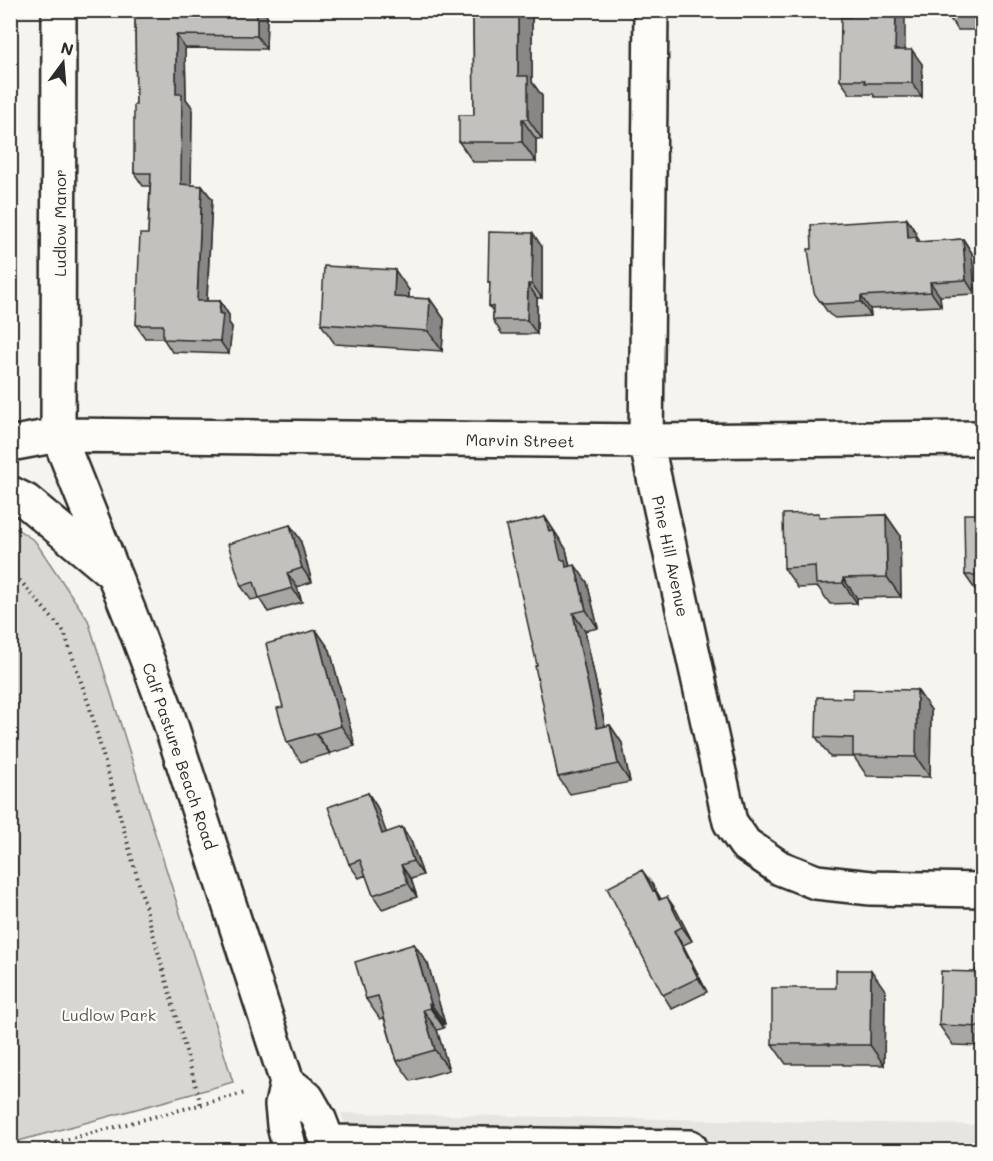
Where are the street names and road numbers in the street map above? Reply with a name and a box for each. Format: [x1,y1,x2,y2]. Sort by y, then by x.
street label: Ludlow Manor [49,169,70,277]
street label: Marvin Street [465,429,575,451]
street label: Pine Hill Avenue [648,493,694,619]
street label: Calf Pasture Beach Road [138,660,222,852]

